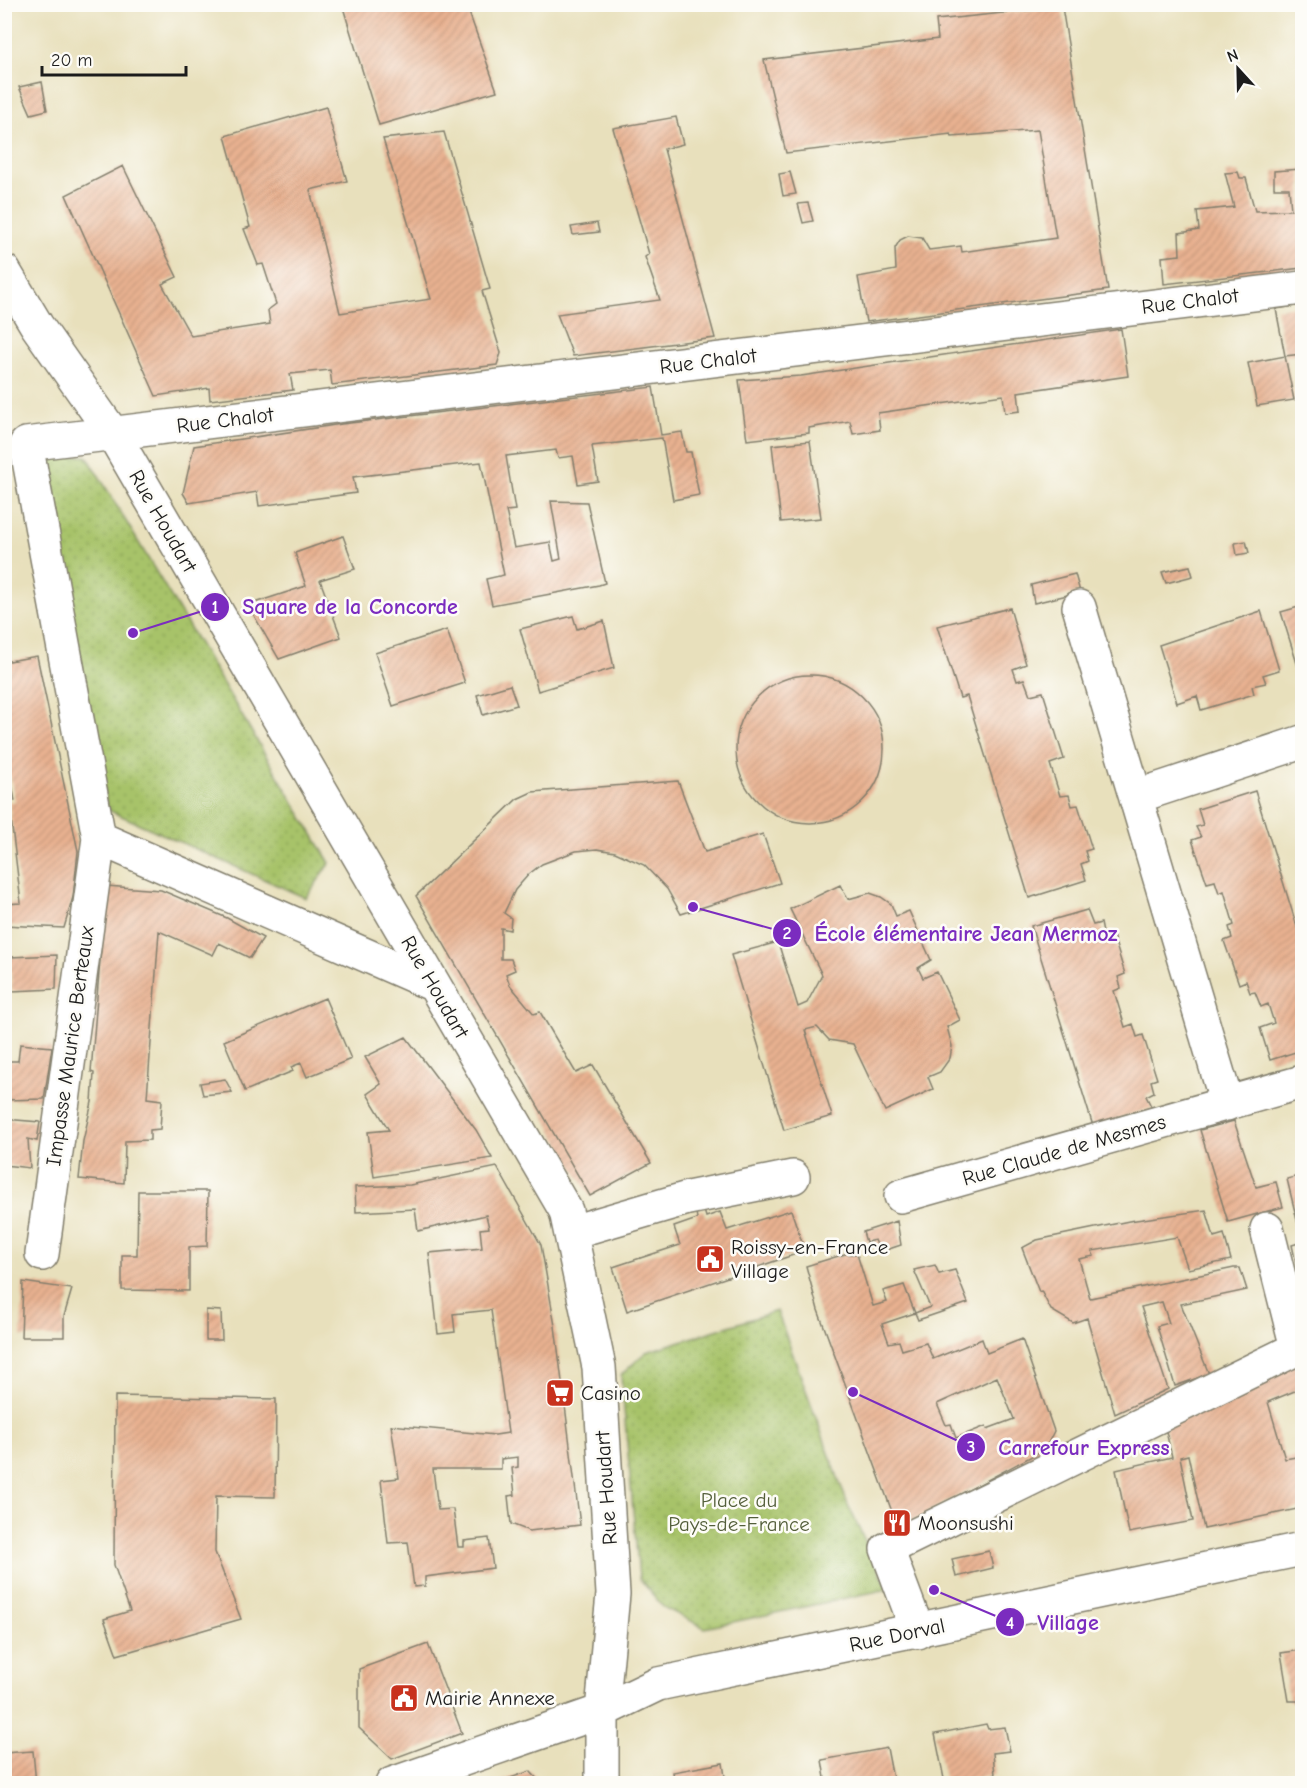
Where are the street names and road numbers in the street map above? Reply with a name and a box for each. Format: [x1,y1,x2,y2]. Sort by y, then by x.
street label: Rue Chalot [1140,283,1241,319]
street label: Rue Chalot [658,343,759,379]
street label: Rue Chalot [175,402,276,438]
street label: Rue Houdart [124,466,202,577]
street label: Impasse Maurice Berteaux [41,925,99,1167]
street label: Rue Houdart [396,932,474,1043]
street label: Rue Claude de Mesmes [959,1109,1169,1191]
street label: Rue Houdart [590,1429,622,1546]
street label: Rue Dorval [847,1613,947,1657]

